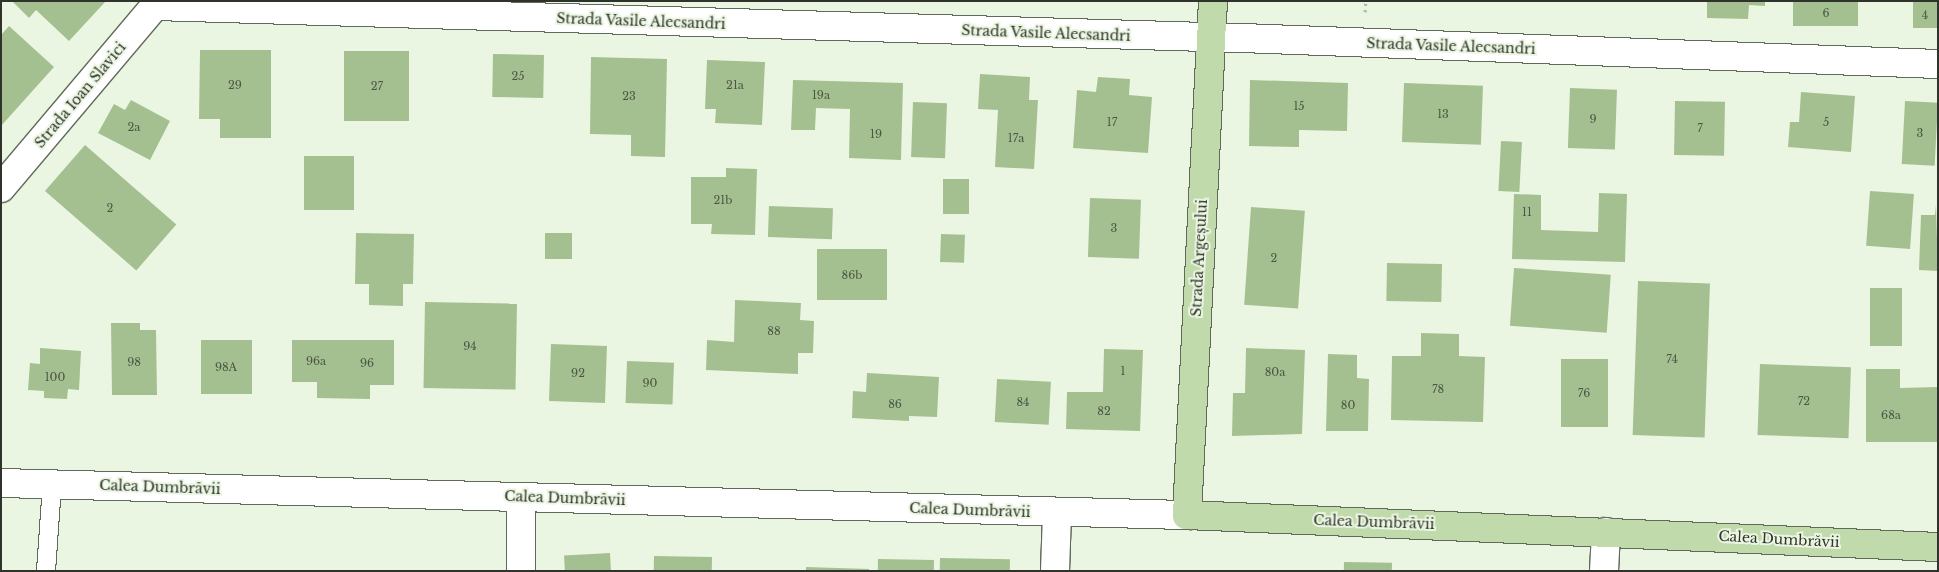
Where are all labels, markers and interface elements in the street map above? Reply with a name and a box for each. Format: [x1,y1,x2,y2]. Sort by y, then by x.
house number: 6 [1822,6,1830,20]
house number: 4 [1922,8,1928,22]
street label: Strada Vasile Alecsandri [555,10,727,32]
street label: Strada Vasile Alecsandri [960,22,1132,44]
street label: Strada Vasile Alecsandri [1365,35,1537,57]
street label: Strada Ioan Slavici [31,39,129,151]
house number: 25 [511,69,525,83]
house number: 29 [228,78,242,92]
house number: 21a [726,78,744,92]
house number: 27 [371,79,383,93]
house number: 19a [812,88,830,102]
house number: 23 [622,89,636,103]
house number: 15 [1293,99,1305,113]
house number: 13 [1437,107,1449,121]
house number: 9 [1589,112,1597,126]
house number: 17 [1107,115,1117,129]
house number: 5 [1823,115,1829,129]
house number: 2a [128,120,140,134]
house number: 7 [1697,121,1703,135]
house number: 3 [1917,126,1923,140]
house number: 19 [870,127,882,141]
house number: 17a [1008,131,1024,145]
house number: 21b [714,193,732,207]
street label: Strada Argeșului [1188,199,1210,317]
house number: 2 [107,201,113,215]
house number: 11 [1522,205,1532,219]
house number: 3 [1111,221,1117,235]
house number: 2 [1271,251,1277,265]
house number: 86b [842,268,862,282]
house number: 88 [767,324,781,338]
house number: 94 [463,339,477,353]
house number: 74 [1666,352,1678,366]
house number: 96a [306,354,326,368]
house number: 98 [127,355,141,369]
house number: 96 [360,356,374,370]
house number: 98A [215,360,237,374]
house number: 1 [1121,364,1125,378]
house number: 80a [1265,365,1285,379]
house number: 92 [571,366,585,380]
house number: 100 [45,370,65,384]
house number: 90 [643,376,657,390]
house number: 78 [1432,382,1444,396]
house number: 76 [1578,386,1590,400]
house number: 72 [1798,394,1810,408]
house number: 84 [1016,395,1030,409]
house number: 86 [888,397,902,411]
house number: 80 [1341,398,1355,412]
house number: 82 [1097,404,1111,418]
house number: 68a [1881,408,1901,422]
street label: Calea Dumbrăvii [99,476,221,498]
street label: Calea Dumbrăvii [504,487,626,509]
street label: Calea Dumbrăvii [909,499,1031,521]
street label: Calea Dumbrăvii [1313,511,1435,533]
street label: Calea Dumbrăvii [1718,527,1840,551]

